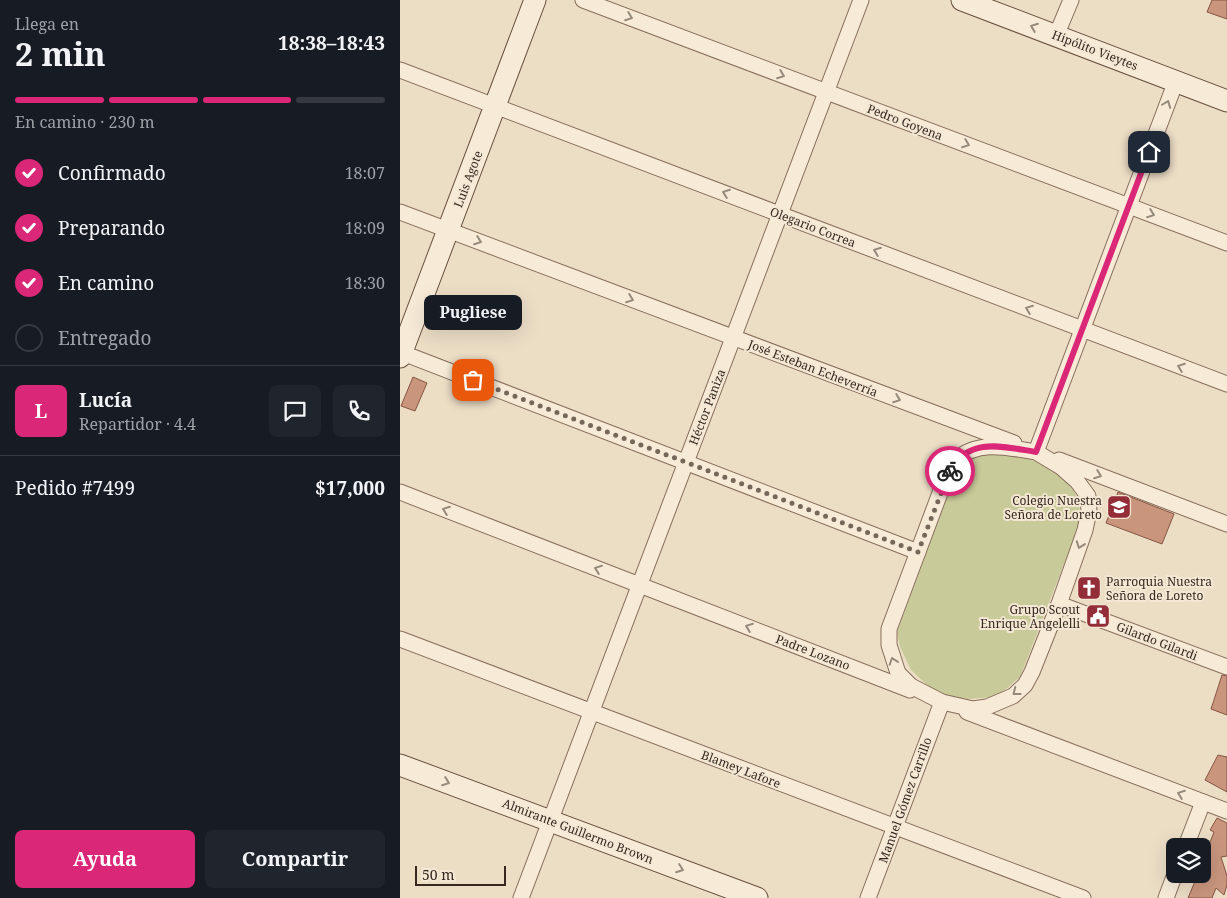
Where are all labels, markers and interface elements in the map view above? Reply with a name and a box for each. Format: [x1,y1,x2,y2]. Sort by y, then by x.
one-way arrow [624,11,633,21]
text: Llega en [15,13,79,35]
one-way arrow [1030,23,1039,33]
street label: Hipólito Vieytes [1050,26,1140,74]
text: 18:38–18:43 [278,30,385,56]
text: 2 min [15,32,106,75]
one-way arrow [776,69,785,79]
street label: Pedro Goyena [865,100,945,144]
one-way arrow [1161,101,1171,109]
text: En camino · 230 m [15,111,155,133]
pin [1128,131,1170,173]
one-way arrow [961,138,970,149]
icon: home [1135,138,1163,166]
street label: Luis Agote [449,148,487,210]
icon: check [15,159,43,187]
text: Confirmado [58,160,166,186]
text: 18:07 [345,162,385,184]
one-way arrow [722,189,731,199]
street label: Olegario Correa [768,203,859,251]
one-way arrow [1146,208,1154,218]
icon: check [15,214,43,242]
text: Preparando [58,215,165,241]
text: 18:09 [345,217,385,239]
one-way arrow [474,236,482,246]
one-way arrow [874,247,882,257]
icon: check [15,269,43,297]
text: En camino [58,270,154,296]
text: 18:30 [345,272,385,294]
one-way arrow [626,293,634,303]
callout: Pugliese [424,295,522,330]
text: Pugliese [439,301,507,323]
one-way arrow [1025,305,1034,315]
text: Entregado [58,325,151,351]
street label: José Esteban Echeverría [745,335,880,401]
pin [452,359,494,401]
one-way arrow [1178,363,1186,373]
icon: bag [459,366,487,394]
street label: Héctor Paniza [685,366,729,447]
button: chat [269,385,321,437]
button: phone [333,385,385,437]
text: Lucía [79,387,132,413]
one-way arrow [892,393,901,403]
text: L [35,398,47,424]
text: Repartidor · 4.4 [79,413,196,435]
courier [925,446,975,496]
icon: bike [936,457,964,485]
one-way arrow [1093,469,1102,479]
text: Pedido #7499 [15,475,135,501]
text: $17,000 [315,475,385,501]
place label: Colegio Nuestra Señora de Loreto [1005,492,1102,523]
school or university icon: Colegio Nuestra Señora de Loreto [1106,494,1132,520]
one-way arrow [442,506,451,516]
one-way arrow [1076,540,1086,549]
one-way arrow [594,565,603,575]
place label: Parroquia Nuestra Señora de Loreto [1106,573,1212,604]
church icon: Parroquia Nuestra Señora de Loreto [1076,575,1102,601]
place label: Grupo Scout Enrique Angelelli [980,601,1080,632]
public building icon: Grupo Scout Enrique Angelelli [1085,603,1111,629]
street label: Gilardo Gilardi [1114,618,1200,664]
one-way arrow [745,623,754,634]
street label: Padre Lozano [773,630,853,674]
one-way arrow [889,657,899,665]
one-way arrow [1013,687,1022,695]
street label: Manuel Gómez Carrillo [874,735,936,865]
street label: Blamey Lafore [699,746,783,792]
one-way arrow [441,776,449,786]
one-way arrow [1178,790,1186,800]
street label: Almirante Guillermo Brown [500,794,656,868]
button: Ayuda [15,830,195,888]
button: Compartir [205,830,385,888]
map controls [1166,838,1211,883]
button: layers [1166,838,1211,883]
scale bar [415,863,506,886]
one-way arrow [675,863,684,873]
text: 50 m [422,865,455,884]

